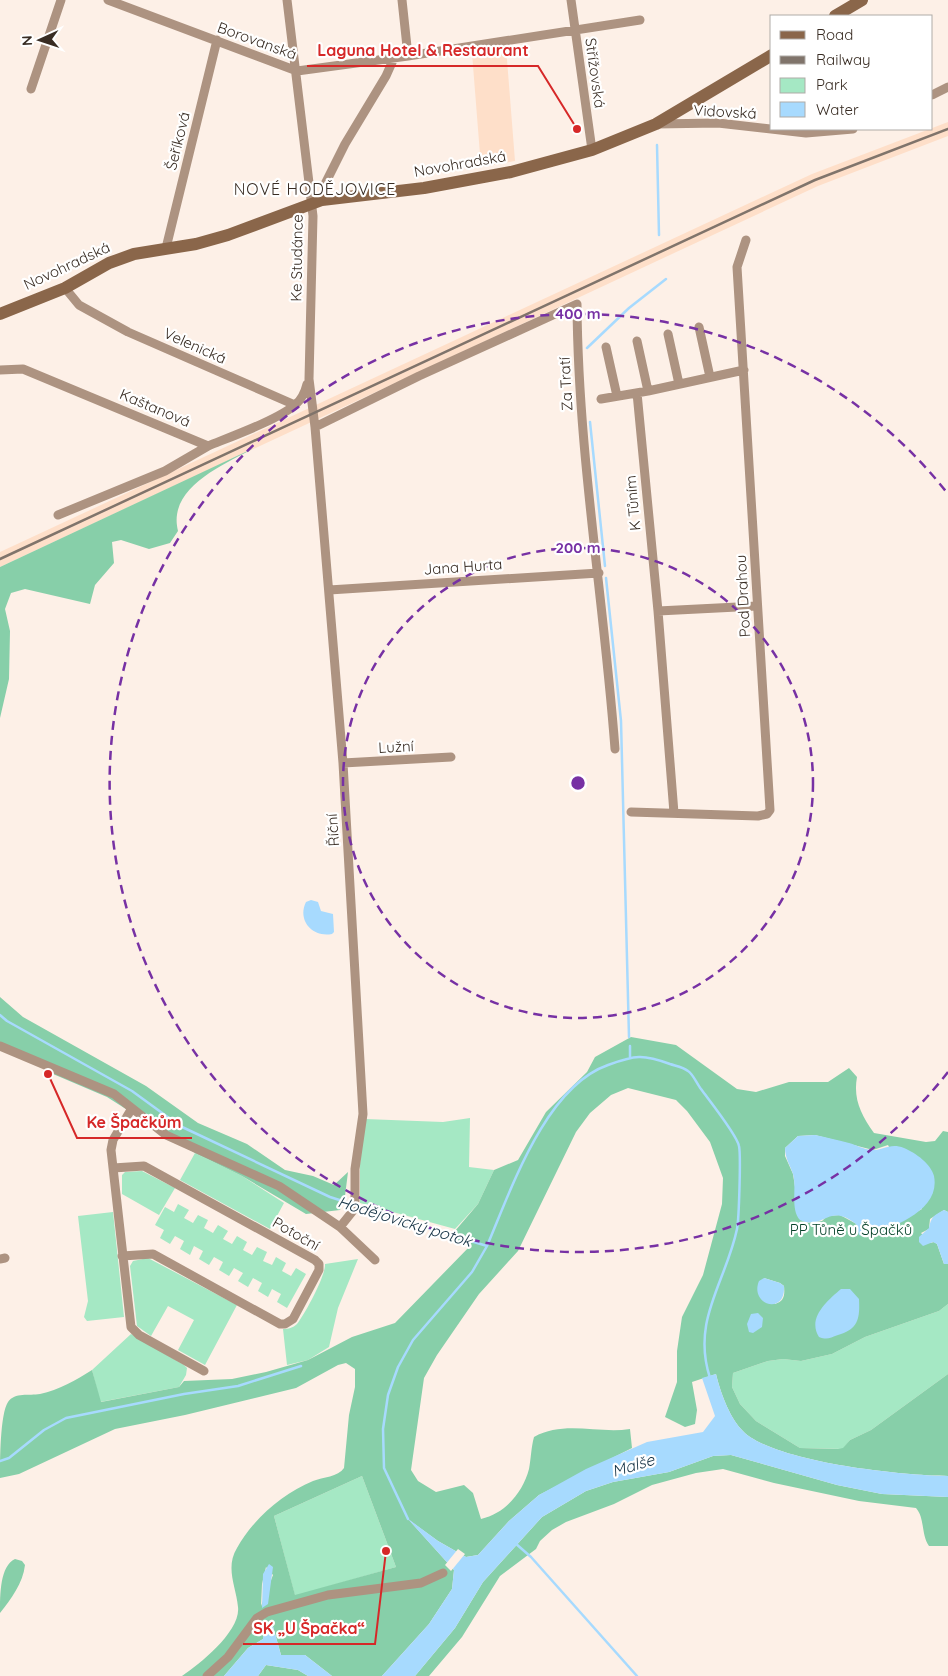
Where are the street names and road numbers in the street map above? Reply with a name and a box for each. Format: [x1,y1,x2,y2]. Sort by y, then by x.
street label: Borovanská [215,17,299,64]
street label: Střížovská [581,37,610,109]
street label: Vidovská [693,100,757,123]
street label: Šeříková [161,110,194,172]
street label: Novohradská [412,146,507,181]
street label: Ke Studánce [286,214,307,302]
street label: Novohradská [21,237,113,294]
street label: Velenická [161,323,229,368]
street label: Za Tratí [555,356,576,411]
street label: Kaštanová [117,384,193,431]
street label: K Tůním [621,475,644,532]
street label: Jana Hurta [423,554,503,579]
street label: Pod Drahou [731,554,754,638]
street label: Lužní [378,736,415,757]
street label: Říční [322,812,343,847]
street label: Potoční [269,1212,324,1255]

